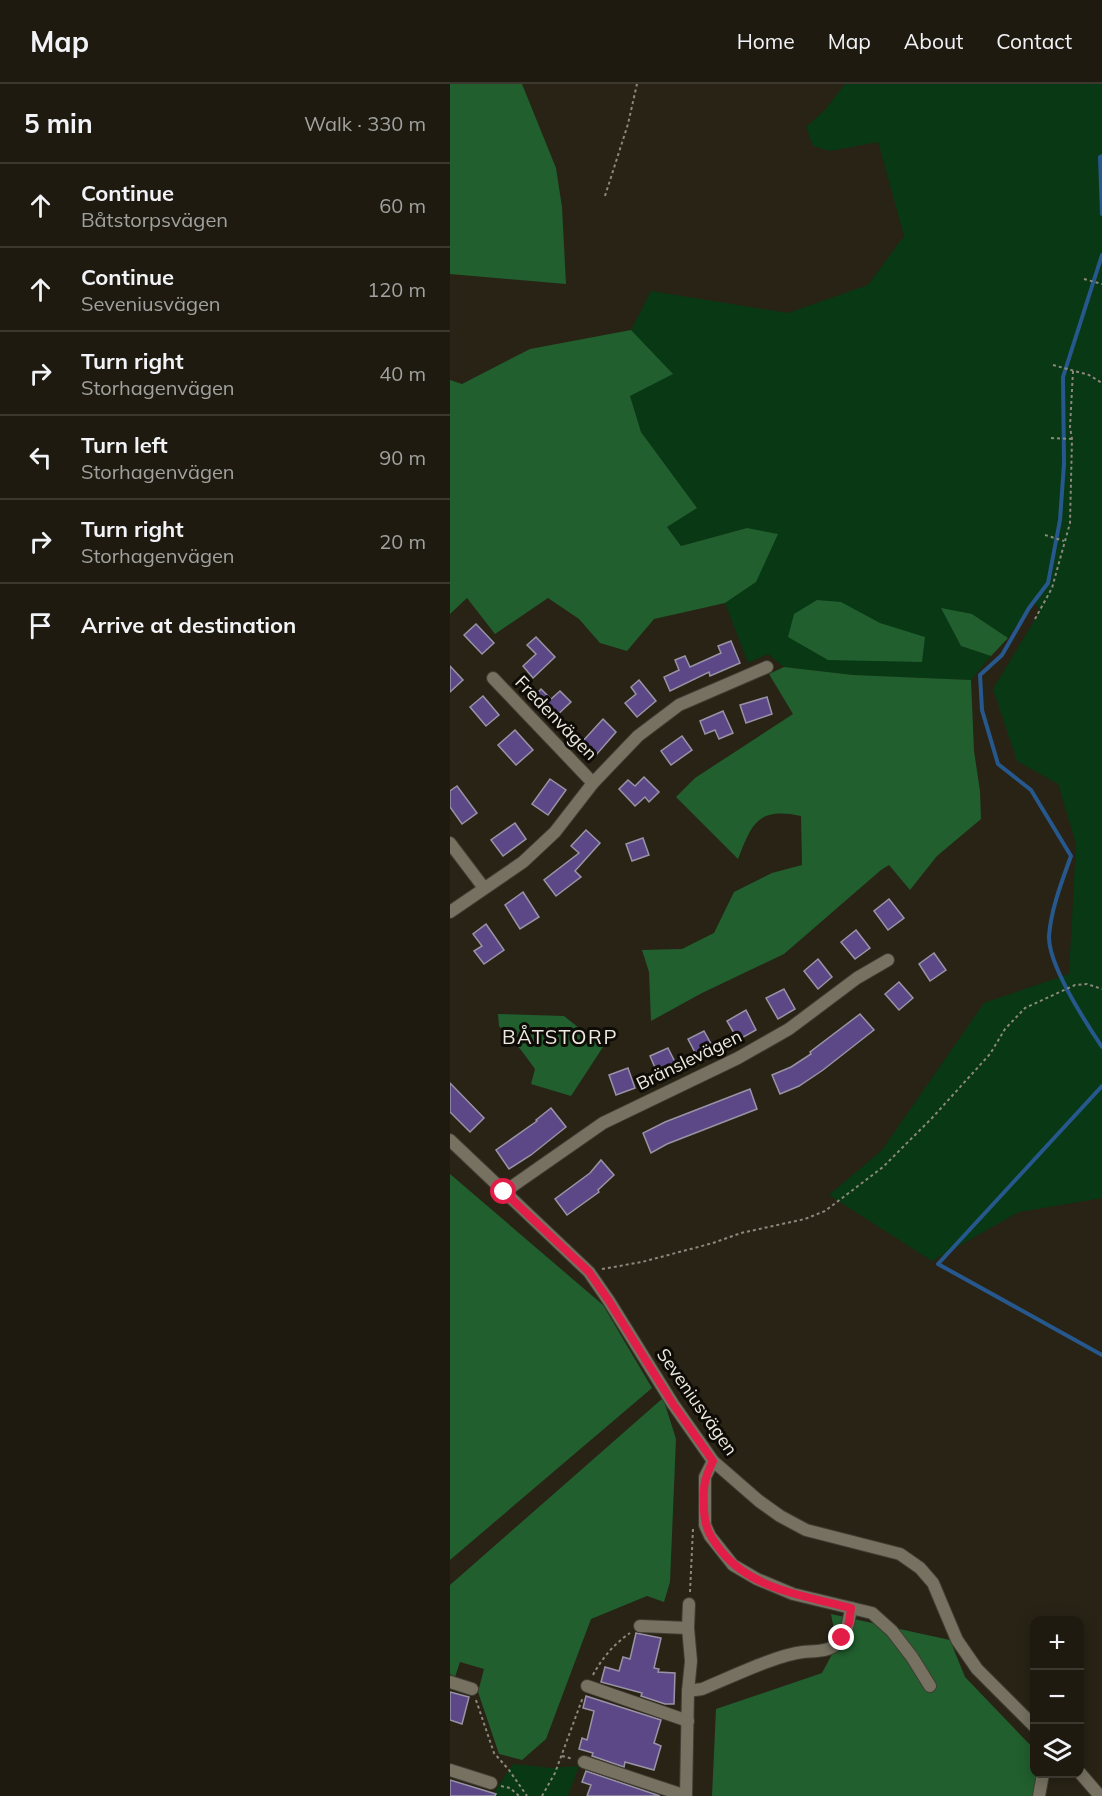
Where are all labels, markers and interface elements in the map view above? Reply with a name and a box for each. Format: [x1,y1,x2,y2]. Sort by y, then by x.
text: Map [30,24,89,59]
text: Home [737,28,795,54]
text: Map [828,28,871,54]
text: About [904,28,963,54]
text: Contact [996,28,1072,54]
text: 5 min [24,107,93,140]
text: Walk · 330 m [304,111,426,136]
text: Continue [81,179,174,207]
icon: ahead [24,189,57,222]
text: 60 m [379,193,426,218]
text: Båtstorpsvägen [81,207,228,232]
text: Continue [81,263,174,291]
icon: ahead [24,273,57,306]
text: 120 m [367,277,426,302]
text: Seveniusvägen [81,291,221,316]
text: Turn right [81,347,184,375]
icon: right [24,357,57,390]
text: 40 m [379,361,426,386]
text: Storhagenvägen [81,375,235,400]
text: Turn left [81,431,168,459]
icon: left [24,441,57,474]
text: 90 m [379,445,426,470]
text: Storhagenvägen [81,459,235,484]
text: Turn right [81,515,184,543]
icon: right [24,525,57,558]
text: 20 m [379,529,426,554]
text: Storhagenvägen [81,543,235,568]
icon: arrive [24,609,57,642]
text: Arrive at destination [81,611,296,639]
street label: Fredenvägen [510,671,602,765]
district label: BÅTSTORP [502,1024,618,1049]
street label: Bränslevägen [632,1024,745,1095]
route start [490,1178,516,1204]
street label: Seveniusvägen [652,1344,743,1460]
map controls [1030,1616,1084,1778]
button: + [1030,1616,1084,1670]
route end [828,1624,854,1650]
button: − [1030,1670,1084,1724]
button: layers [1030,1724,1084,1778]

